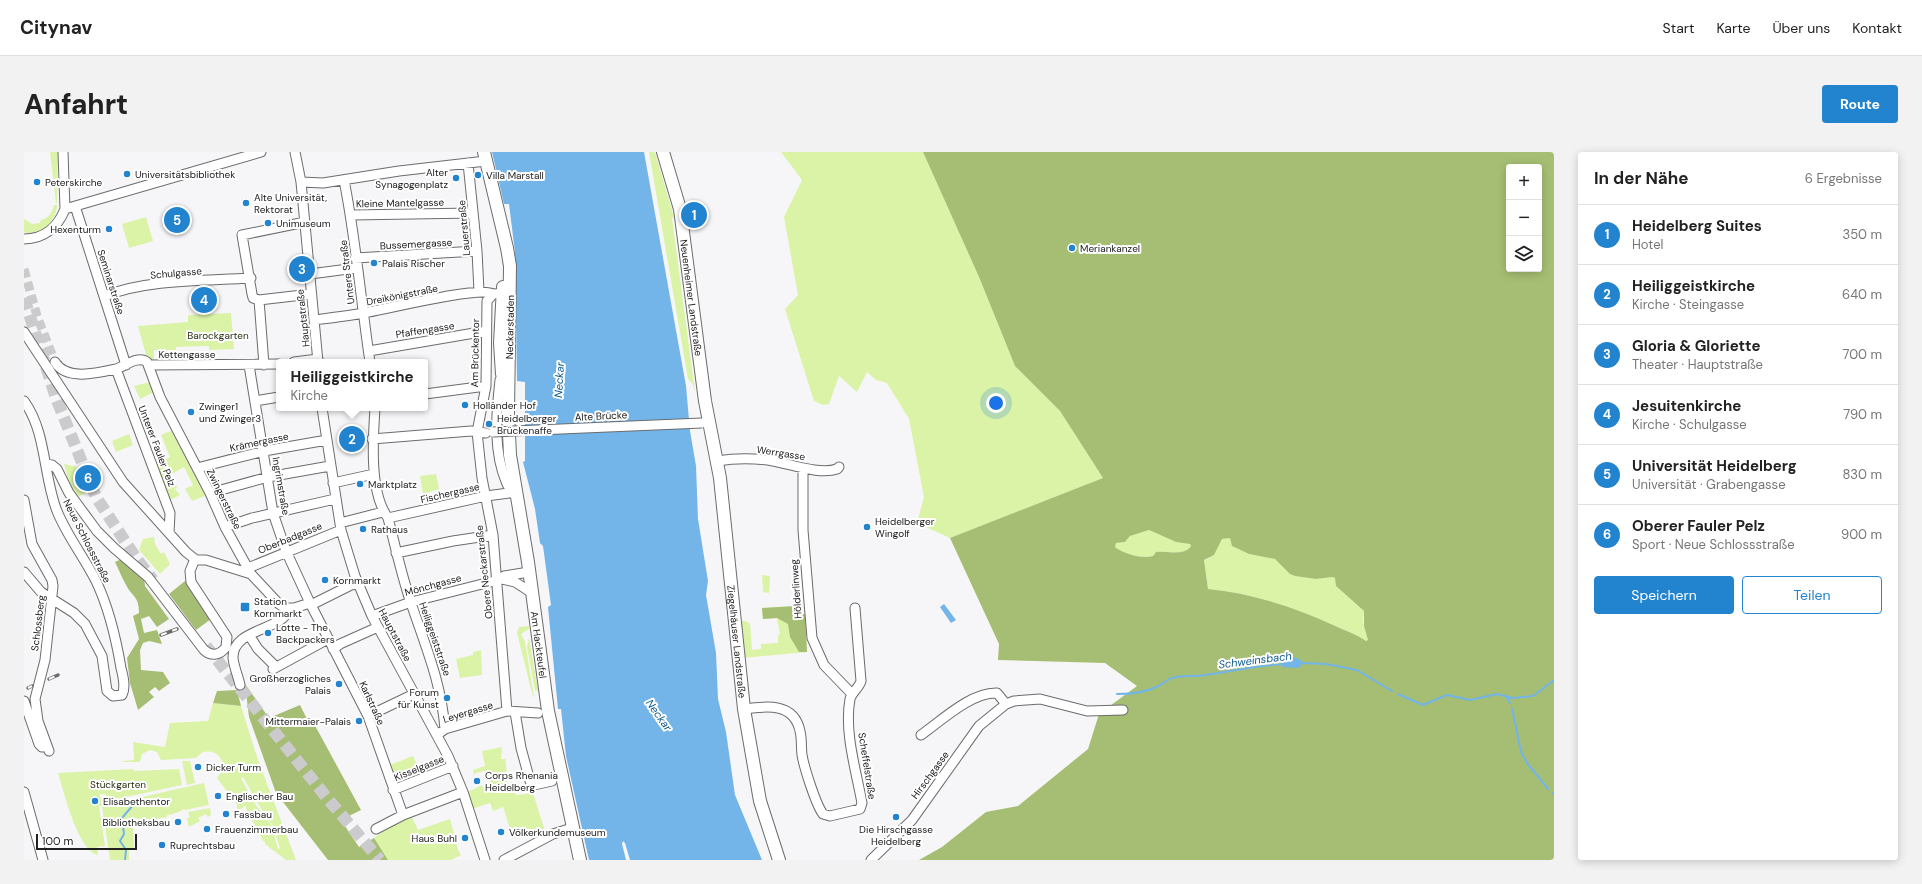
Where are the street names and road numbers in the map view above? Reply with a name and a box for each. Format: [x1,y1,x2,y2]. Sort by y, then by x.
street label: Kleine Mantelgasse [356,196,445,210]
street label: Lauerstraße [455,199,473,256]
street label: Bussemergasse [380,236,453,252]
street label: Untere Straße [337,239,357,305]
street label: Neuenheimer Landstraße [678,239,706,357]
street label: Seminarstraße [94,248,128,316]
street label: Schulgasse [150,264,203,282]
street label: Dreikönigstraße [365,282,439,308]
street label: Hauptstraße [293,288,312,348]
street label: Neckarstaden [503,294,517,359]
street label: Am Brückentor [468,318,482,388]
street label: Pfaffengasse [395,319,456,341]
street label: Kettengasse [159,348,216,361]
street label: Unterer Fauler Pelz [136,404,179,489]
street label: Alte Brücke [574,408,628,424]
street label: Krämergasse [228,429,290,455]
street label: Werrgasse [756,443,806,463]
street label: Ingrimstraße [270,456,293,516]
street label: Zwingerstraße [204,467,244,532]
street label: Fischergasse [419,480,481,506]
street label: Neue Schlossstraße [60,497,114,585]
street label: Oberbadgasse [256,519,324,557]
street label: Obere Neckarstraße [473,524,495,619]
street label: Hölderlinweg [787,558,805,619]
street label: Mönchgasse [403,571,463,599]
street label: Ziegelhäuser Landstraße [725,584,749,699]
street label: Schlossberg [28,594,48,652]
street label: Heiliggeiststraße [416,600,454,678]
street label: Hauptstraße [376,606,414,664]
street label: Am Hackteufel [528,610,550,679]
street label: Karlstraße [356,679,388,727]
street label: Leyergasse [441,698,495,726]
street label: Scheffelstraße [855,732,879,801]
street label: Hirschgasse [908,748,952,802]
street label: Kisselgasse [392,752,446,784]

